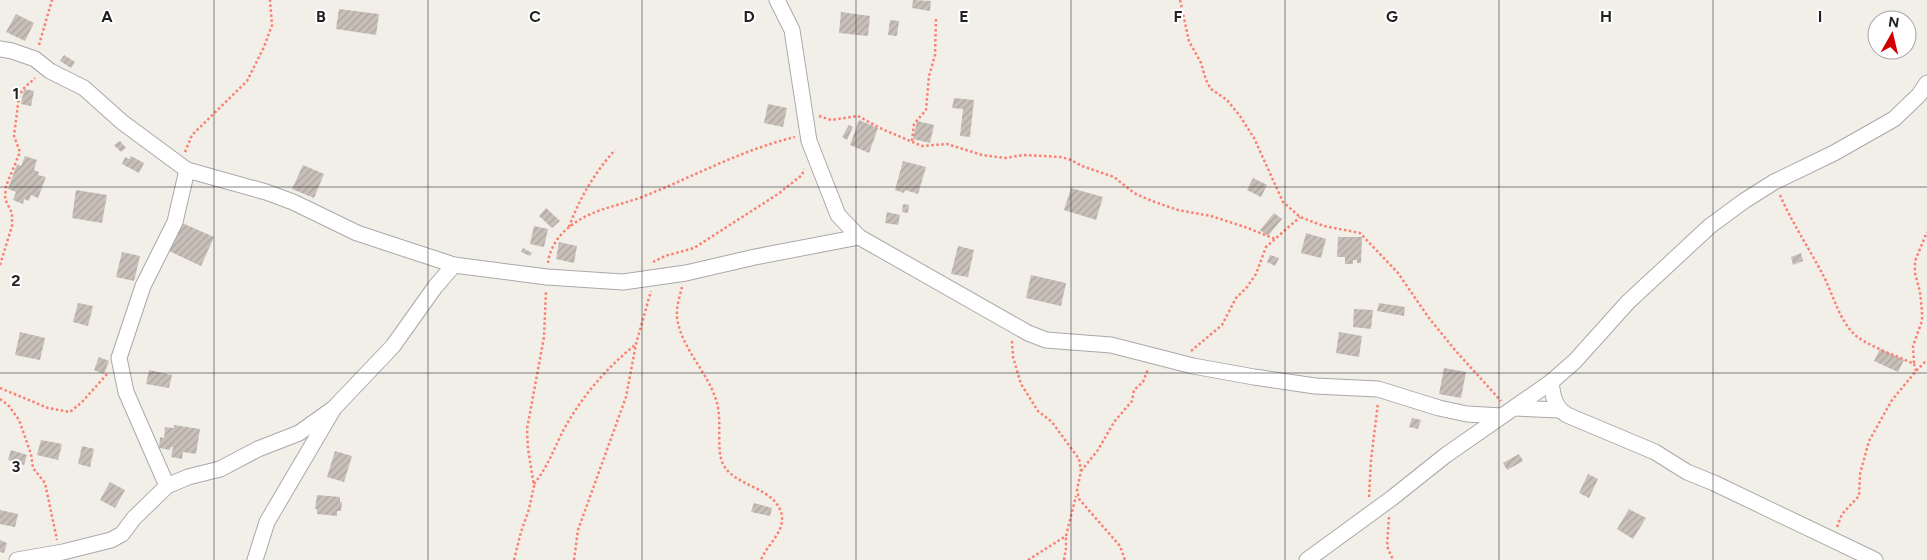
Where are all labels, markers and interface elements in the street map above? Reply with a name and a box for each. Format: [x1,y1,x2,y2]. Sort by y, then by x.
text: A [101,7,113,26]
text: B [316,7,326,26]
text: C [529,7,541,26]
text: D [743,7,755,26]
text: E [959,7,969,26]
text: F [1174,7,1183,26]
text: G [1386,7,1398,26]
text: H [1600,7,1612,26]
text: I [1818,7,1822,26]
north arrow [1867,10,1917,60]
text: N [1887,13,1900,32]
text: 1 [13,84,19,103]
text: 2 [11,271,21,290]
text: 3 [12,457,21,476]

